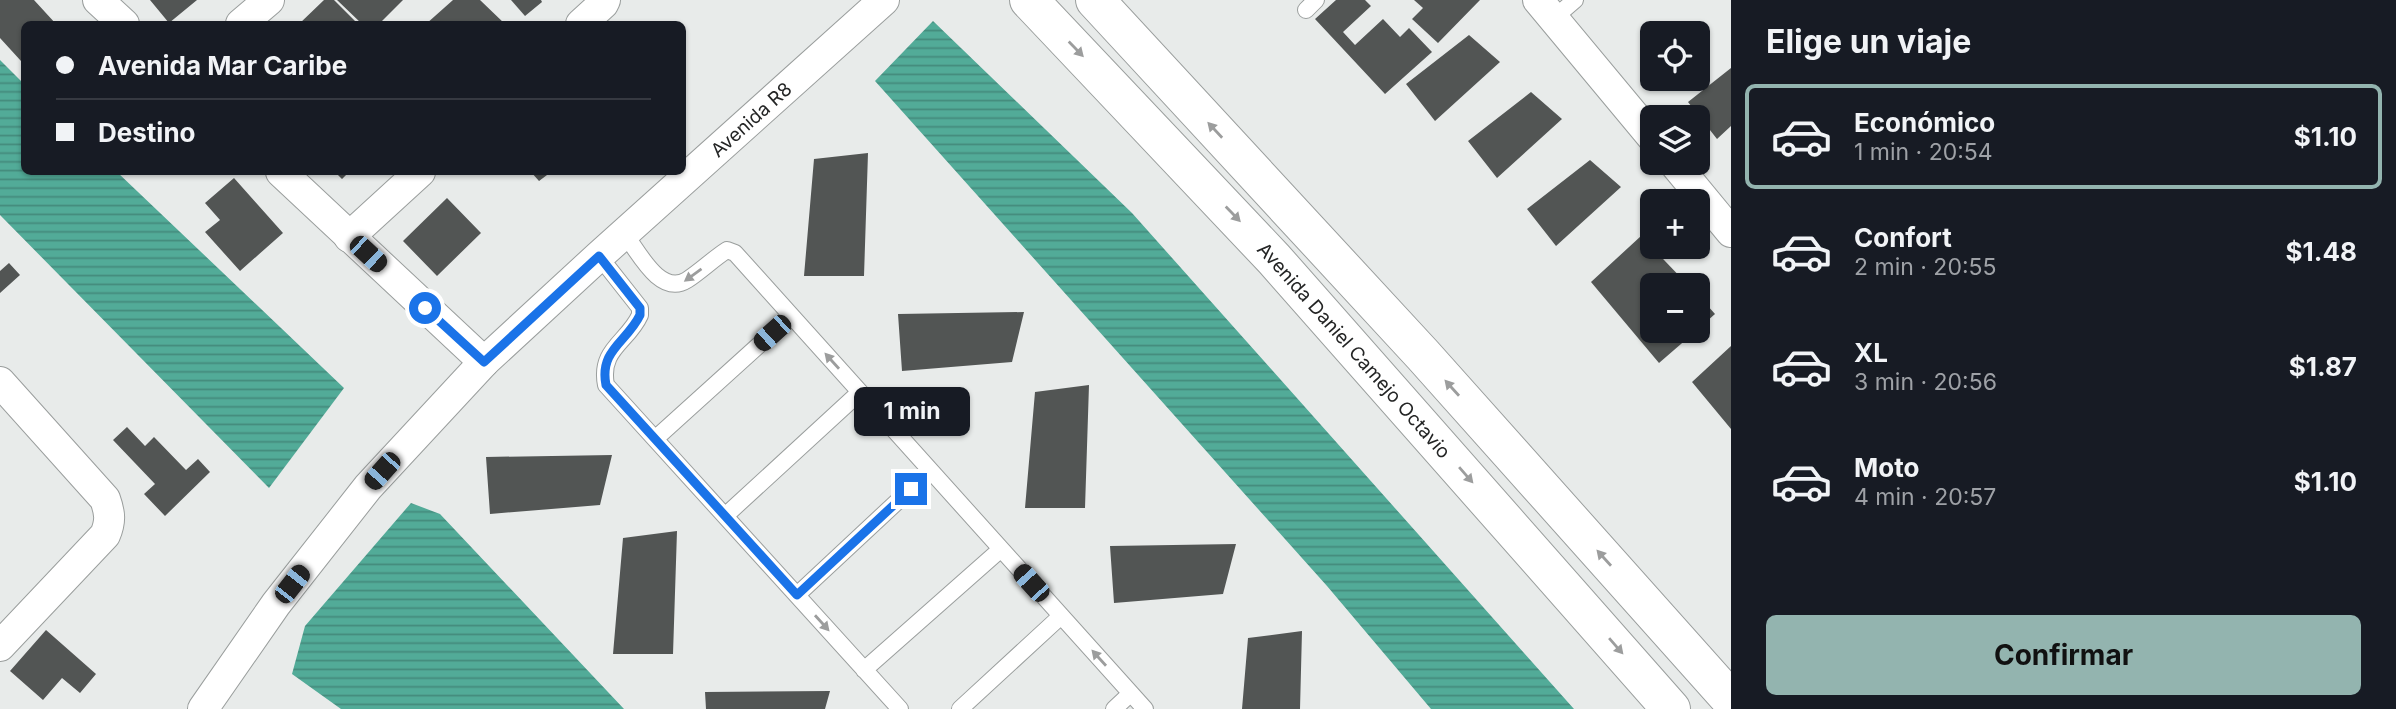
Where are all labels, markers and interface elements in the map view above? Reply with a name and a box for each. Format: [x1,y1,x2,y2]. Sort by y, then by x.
map controls [1640,21,1710,343]
button: locate [1640,21,1710,91]
text: Elige un viaje [1766,22,1971,61]
one-way arrow [1067,41,1084,58]
text: Avenida Mar Caribe [98,50,347,81]
street label: Avenida R8 [706,78,797,162]
button: layers [1640,105,1710,175]
icon: car [1770,105,1833,168]
text: Económico [1854,107,1995,138]
text: Destino [98,117,196,148]
text: $1.10 [2294,121,2357,152]
one-way arrow [1208,122,1224,139]
text: 1 min · 20:54 [1854,138,1993,166]
button: + [1640,189,1710,259]
one-way arrow [1224,206,1241,223]
icon: car [1770,220,1833,283]
text: Confort [1854,222,1952,253]
car [346,232,391,276]
text: $1.48 [2286,236,2357,267]
street label: Avenida Daniel Camejo Octavio [1252,238,1455,463]
text: 2 min · 20:55 [1854,253,1997,281]
one-way arrow [684,268,702,282]
button: − [1640,273,1710,343]
route start [409,292,441,324]
car [750,311,795,355]
icon: car [1770,335,1833,398]
text: XL [1854,337,1888,368]
text: $1.87 [2289,351,2357,382]
one-way arrow [824,352,840,370]
text: 3 min · 20:56 [1854,368,1997,396]
one-way arrow [1444,379,1460,397]
callout: 1 min [853,388,969,436]
text: 1 min [884,397,940,425]
car [361,448,404,494]
icon: car [1770,450,1833,513]
text: Moto [1854,452,1919,483]
text: $1.10 [2294,466,2357,497]
one-way arrow [1458,467,1473,484]
route end [895,473,927,505]
text: 4 min · 20:57 [1854,483,1996,511]
one-way arrow [1597,549,1612,566]
car [1010,560,1053,606]
car [271,561,314,607]
one-way arrow [814,614,830,631]
button: Confirmar [1766,615,2361,695]
one-way arrow [1608,637,1624,655]
one-way arrow [1091,650,1107,667]

